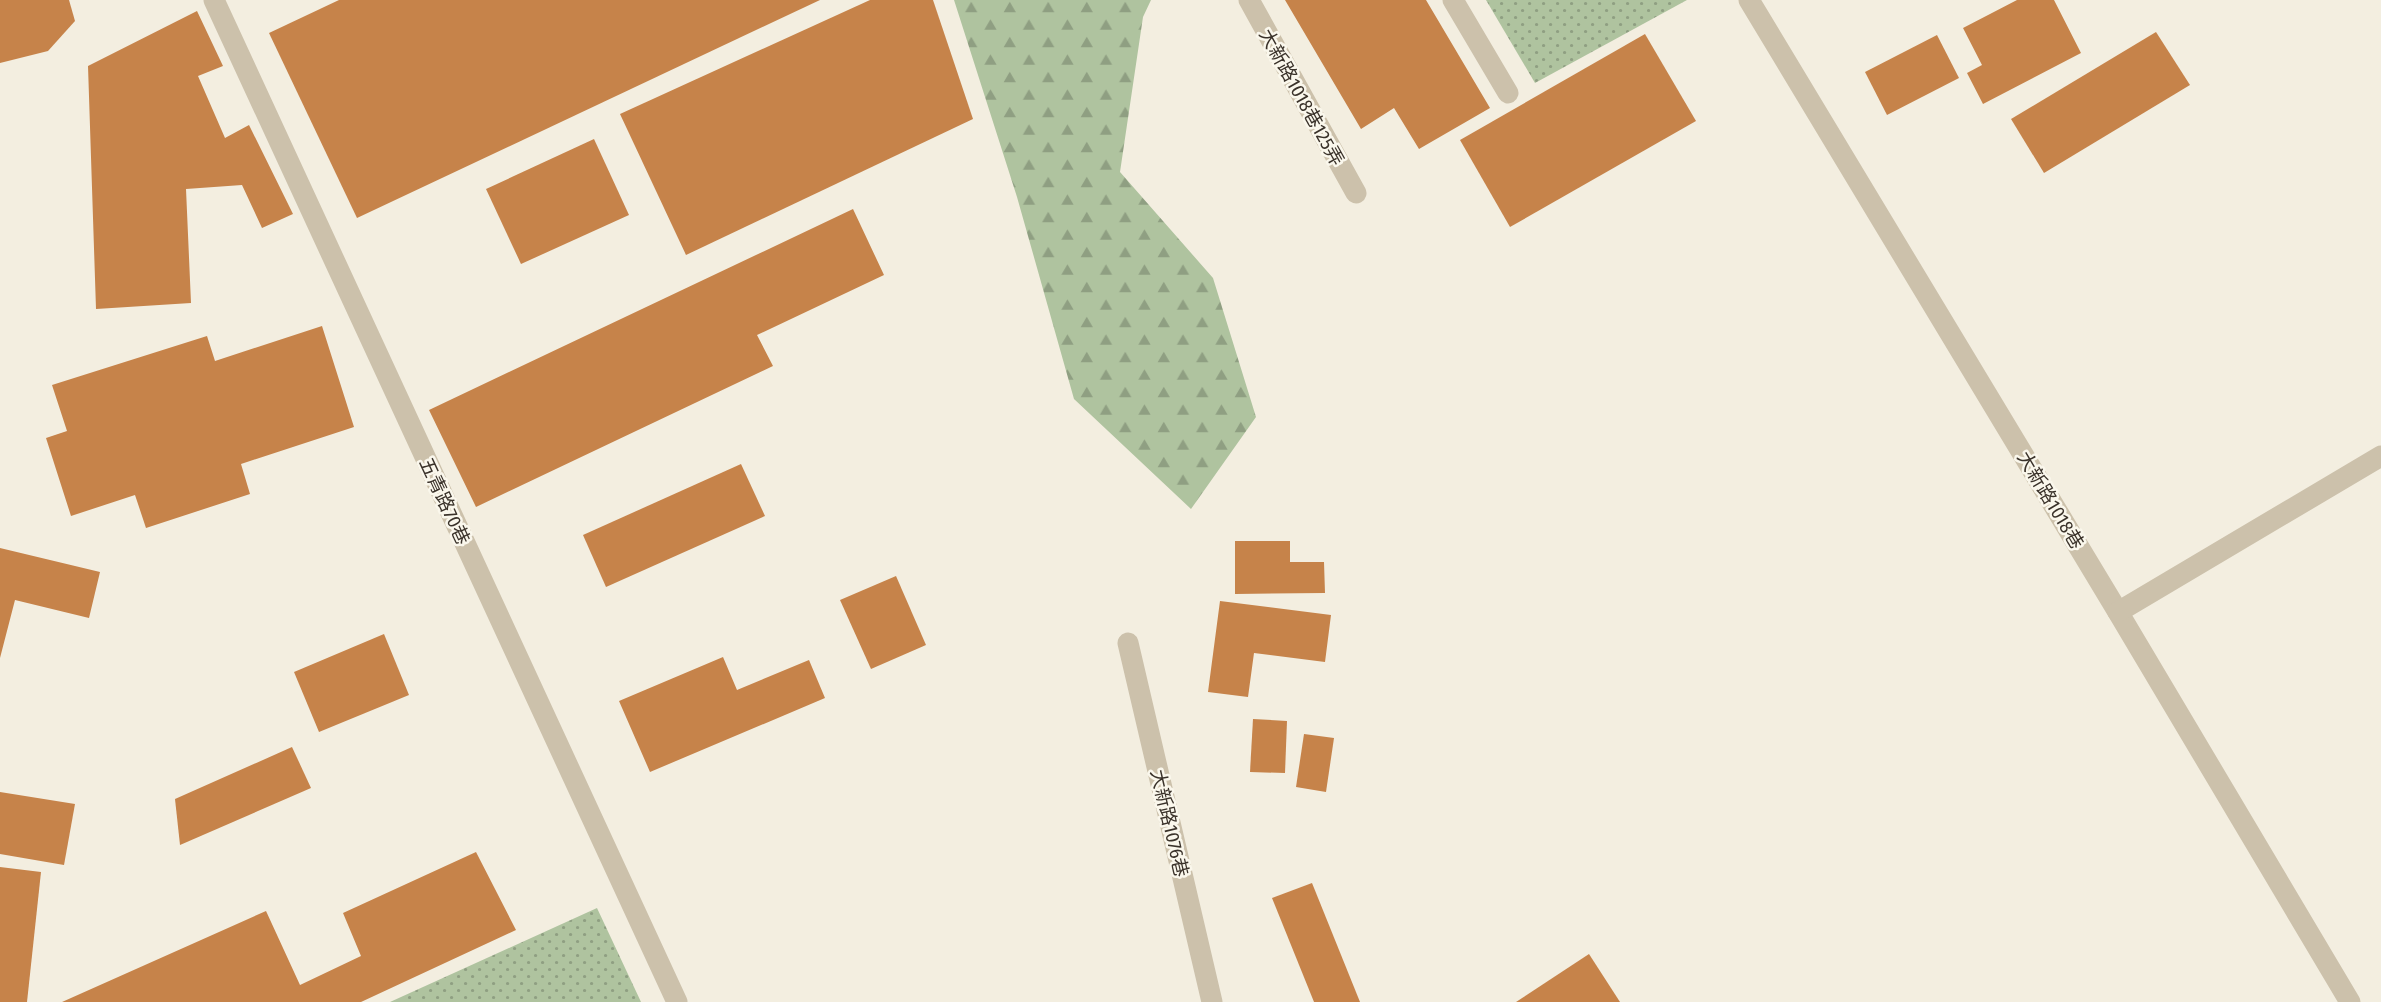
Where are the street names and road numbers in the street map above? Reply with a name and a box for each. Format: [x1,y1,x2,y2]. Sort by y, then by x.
street label: 大新路1018巷125弄 [1254,25,1349,170]
street label: 大新路1018巷 [2012,447,2089,553]
street label: 五青路70巷 [414,454,475,548]
street label: 大新路1076巷 [1146,767,1193,879]

